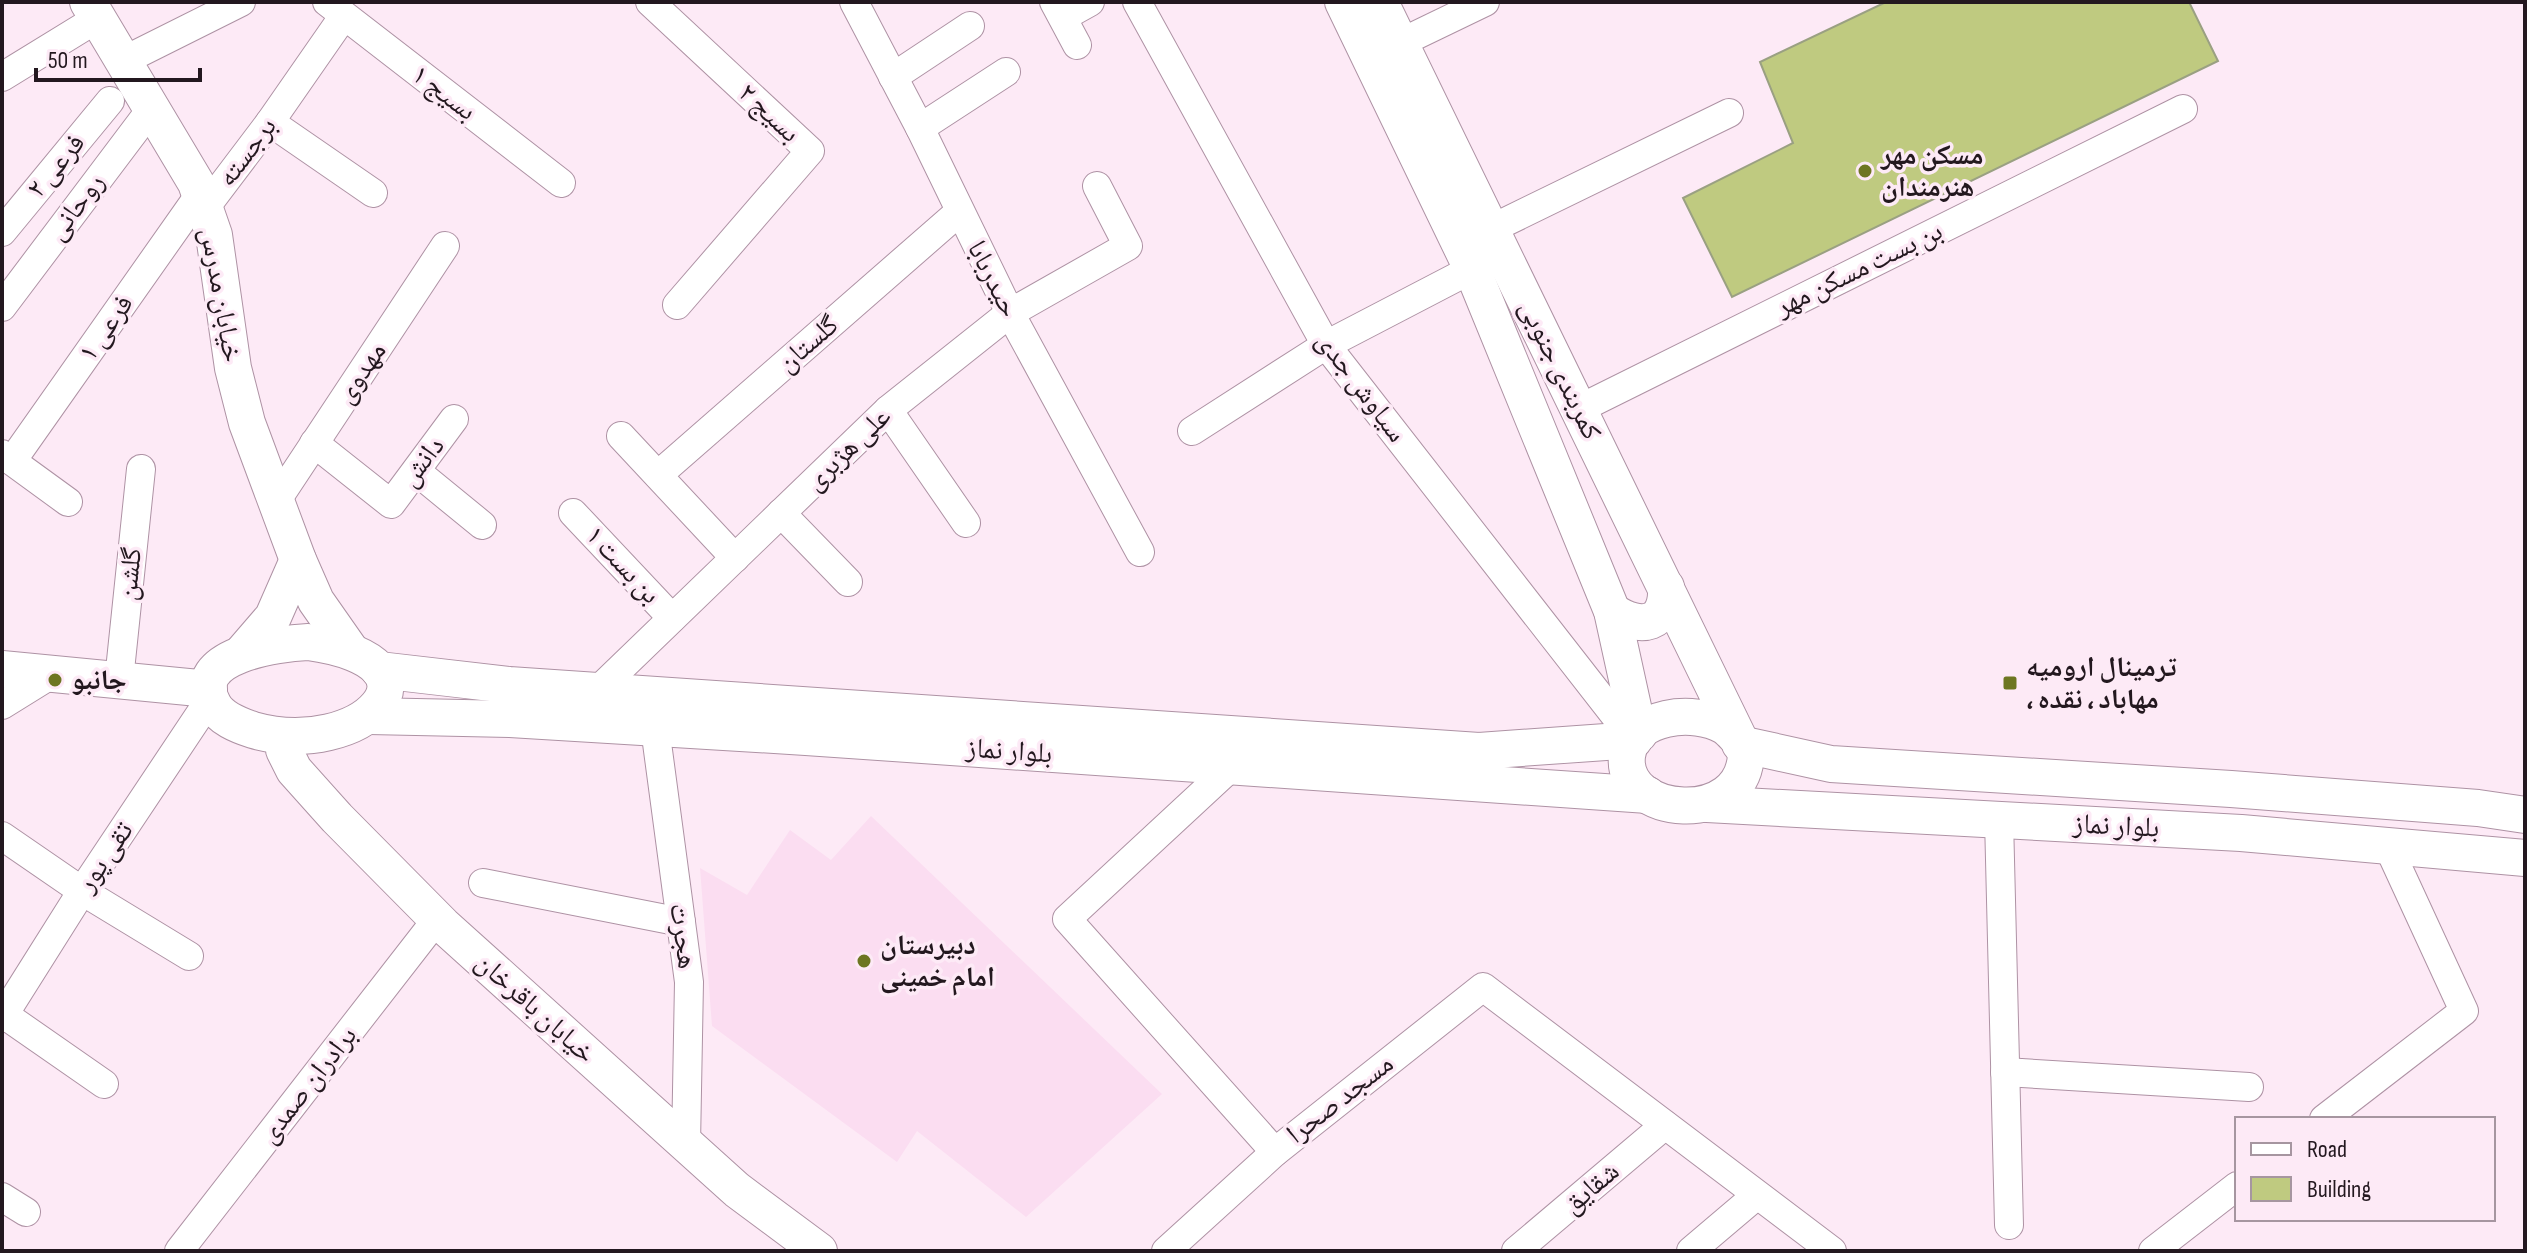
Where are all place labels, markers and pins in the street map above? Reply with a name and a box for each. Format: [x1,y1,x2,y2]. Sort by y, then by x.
place label: مسکن مهر هنرمندان [1880,139,1983,204]
marker: مسکن مهر هنرمندان [1856,162,1874,180]
place label: ترمینال ارومیه ، مهاباد ، نقده [2026,651,2177,716]
place label: جانبو [71,664,127,697]
marker: جانبو [46,671,64,689]
marker: ترمینال ارومیه ، مهاباد ، نقده [2001,674,2019,692]
place label: دبیرستان امام خمینی [880,929,995,996]
marker: دبیرستان امام خمینی [855,952,873,970]

